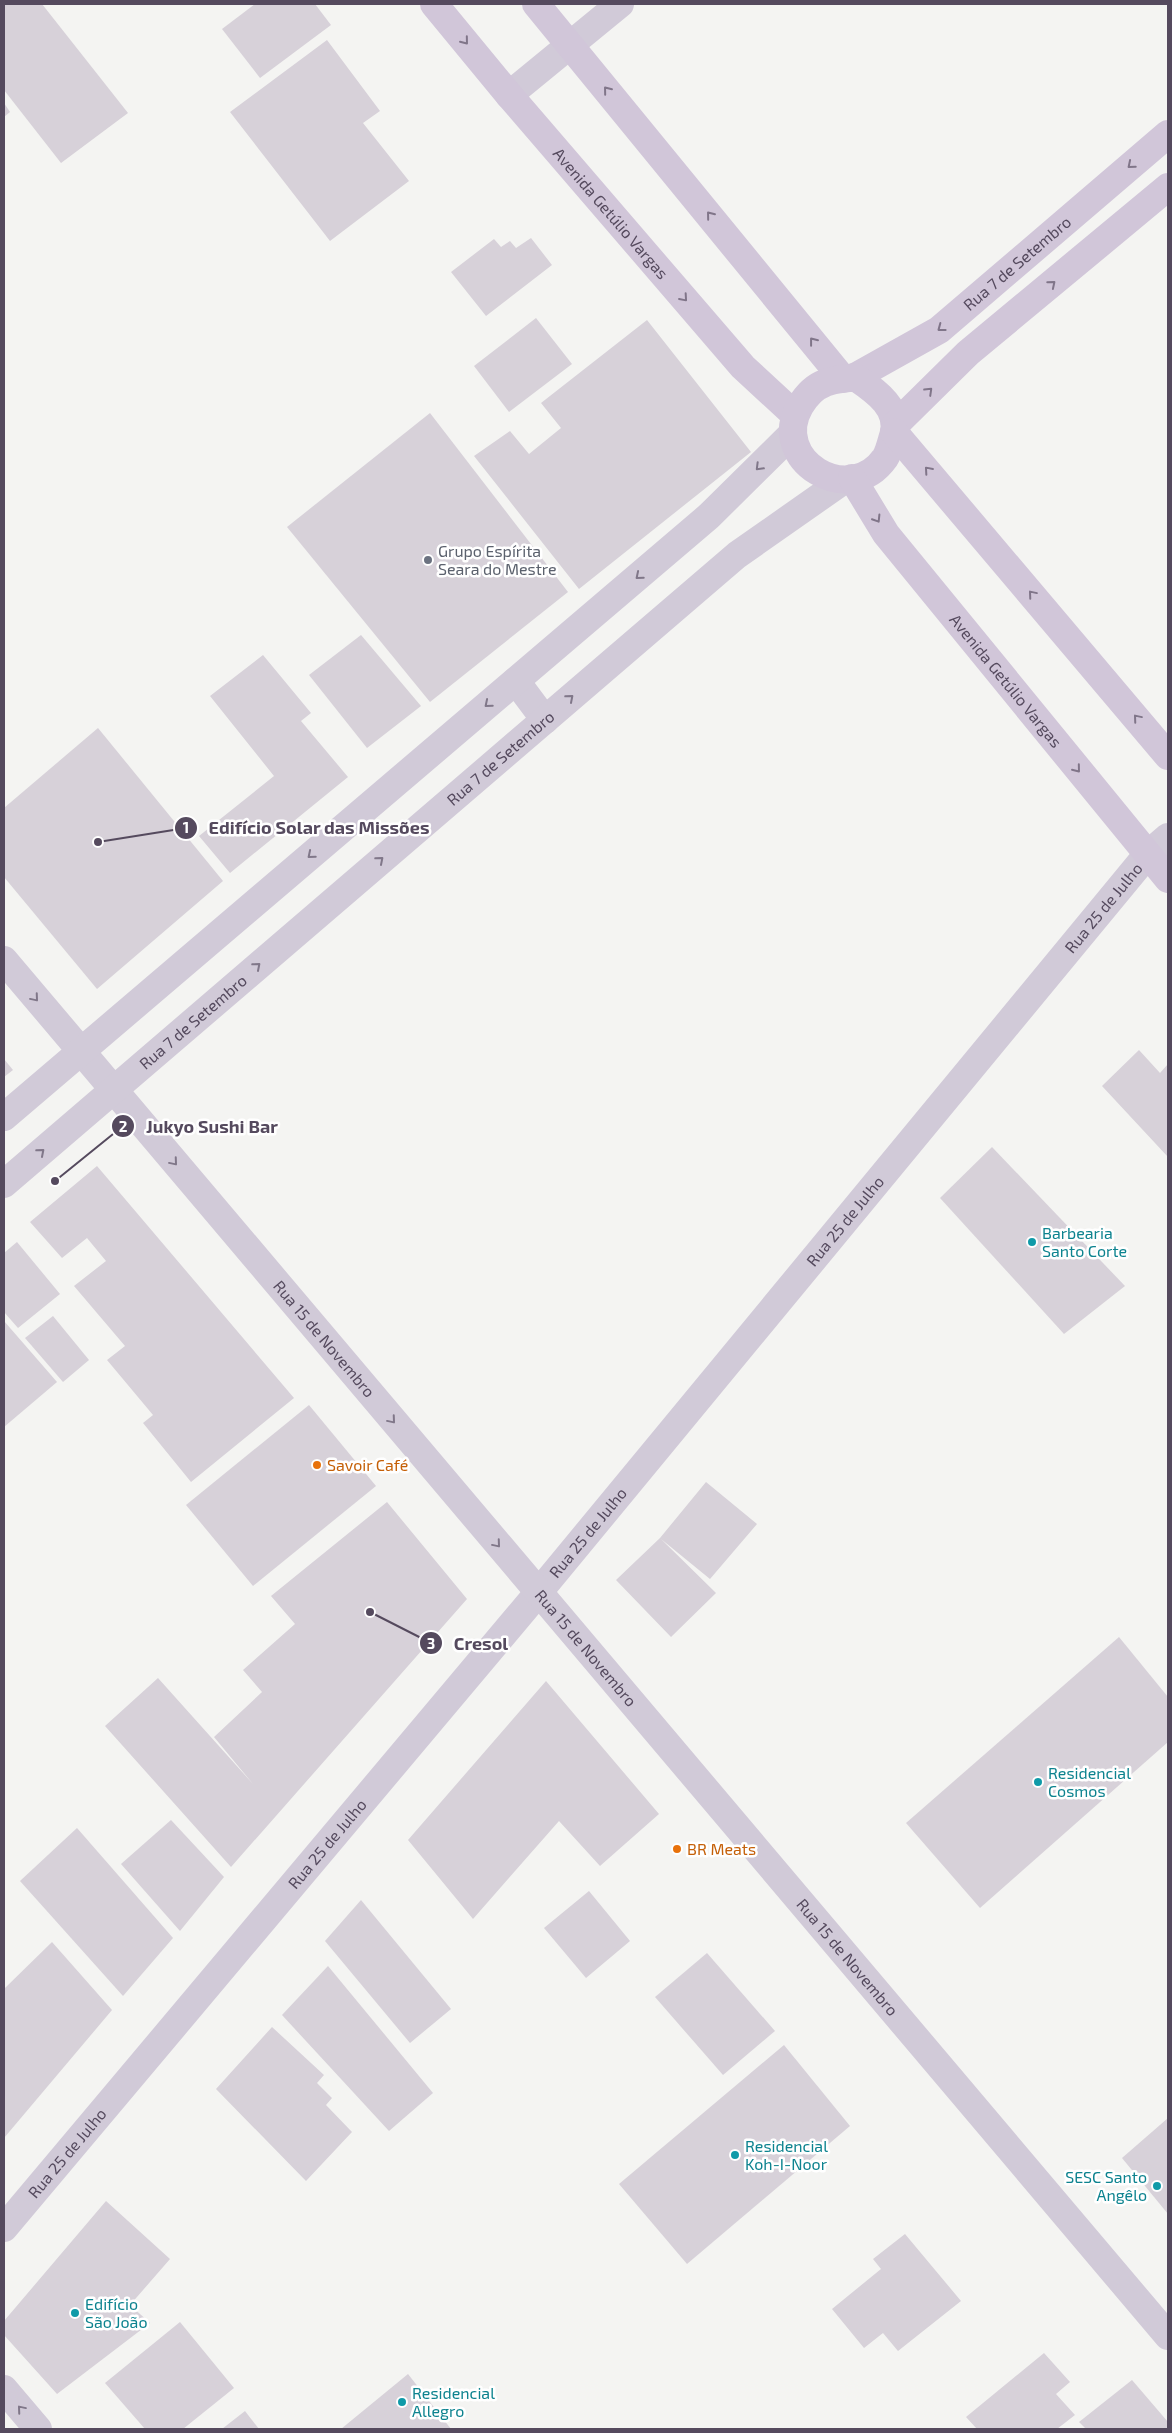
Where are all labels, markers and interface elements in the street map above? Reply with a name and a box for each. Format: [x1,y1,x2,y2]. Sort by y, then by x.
one-way arrow [459,36,468,45]
one-way arrow [603,86,612,95]
street label: Avenida Getúlio Vargas [550,144,673,282]
one-way arrow [1128,160,1137,168]
one-way arrow [707,212,716,221]
street label: Rua 7 de Setembro [959,212,1074,314]
one-way arrow [1046,281,1055,290]
one-way arrow [678,292,687,301]
one-way arrow [937,322,947,331]
one-way arrow [810,338,818,347]
one-way arrow [924,388,933,397]
one-way arrow [756,461,765,470]
one-way arrow [924,466,933,475]
one-way arrow [871,514,881,523]
place label: Grupo Espírita Seara do Mestre [438,541,557,578]
marker: Grupo Espírita Seara do Mestre [422,554,434,566]
one-way arrow [635,571,644,580]
one-way arrow [1030,591,1038,600]
street label: Avenida Getúlio Vargas [946,610,1066,751]
one-way arrow [565,694,574,703]
one-way arrow [485,699,494,708]
street label: Rua 7 de Setembro [442,706,558,809]
one-way arrow [1134,715,1143,724]
one-way arrow [1072,763,1080,772]
callout: Edifício Solar das Missões [173,811,439,844]
text: Edifício Solar das Missões [209,816,429,838]
text: 1 [183,818,189,836]
one-way arrow [308,849,317,858]
one-way arrow [375,857,384,866]
street label: Rua 25 de Julho [1060,859,1146,956]
one-way arrow [251,963,260,972]
street label: Rua 7 de Setembro [135,970,250,1073]
one-way arrow [29,992,38,1001]
callout: Jukyo Sushi Bar [111,1110,288,1143]
text: Jukyo Sushi Bar [146,1115,278,1137]
text: 2 [119,1117,128,1135]
one-way arrow [35,1148,44,1157]
one-way arrow [168,1156,177,1165]
street label: Rua 25 de Julho [802,1172,887,1270]
place label: Barbearia Santo Corte [1042,1223,1127,1260]
marker: Barbearia Santo Corte [1026,1236,1038,1248]
street label: Rua 15 de Novembro [270,1276,379,1401]
one-way arrow [386,1414,395,1423]
place label: Savoir Café [327,1455,408,1474]
marker: Savoir Café [311,1459,323,1471]
street label: Rua 25 de Julho [545,1483,630,1581]
one-way arrow [491,1538,500,1547]
street label: Rua 15 de Novembro [532,1585,641,1710]
callout: Cresol [419,1627,518,1660]
text: Cresol [454,1632,508,1654]
text: 3 [427,1634,435,1652]
place label: Residencial Cosmos [1048,1763,1131,1800]
marker: Residencial Cosmos [1032,1776,1044,1788]
street label: Rua 25 de Julho [284,1795,370,1892]
place label: BR Meats [687,1839,756,1858]
marker: BR Meats [671,1843,683,1855]
street label: Rua 15 de Novembro [793,1895,903,2019]
street label: Rua 25 de Julho [24,2104,110,2201]
place label: Residencial Koh-I-Noor [745,2136,828,2173]
marker: Residencial Koh-I-Noor [729,2149,741,2161]
place label: SESC Santo Angêlo [1065,2167,1147,2204]
marker: SESC Santo Angêlo [1151,2180,1163,2192]
place label: Edifício São João [85,2294,148,2331]
marker: Edifício São João [69,2307,81,2319]
place label: Residencial Allegro [412,2383,495,2420]
marker: Residencial Allegro [396,2396,408,2408]
one-way arrow [18,2406,27,2415]

